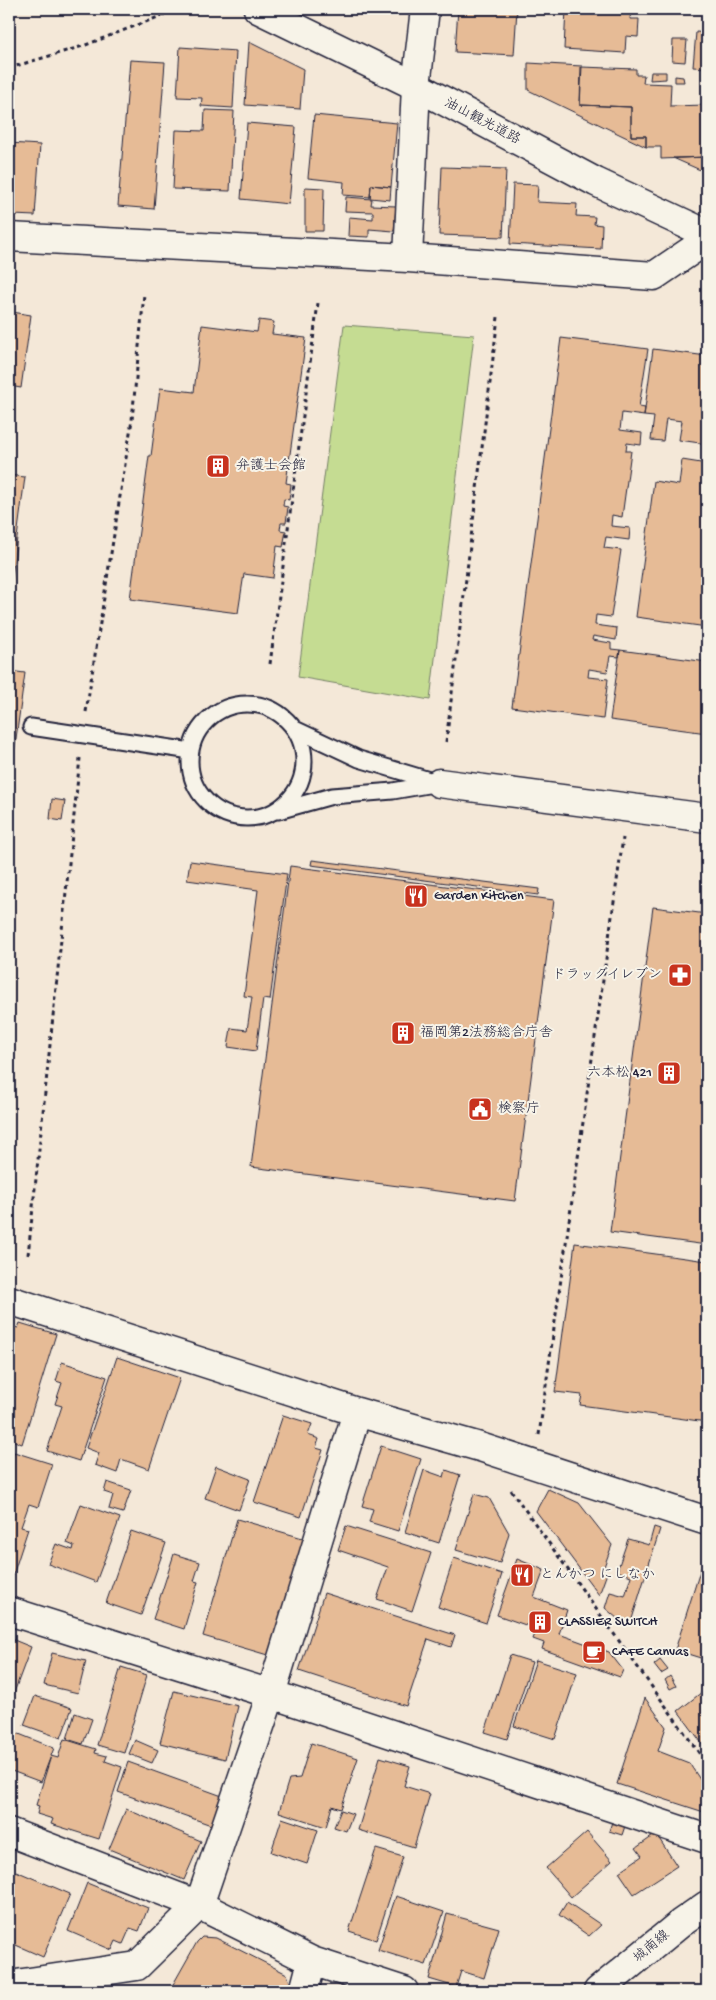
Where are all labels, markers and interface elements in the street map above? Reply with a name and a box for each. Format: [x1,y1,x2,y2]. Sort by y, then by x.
street label: 油山観光道路 [441,95,523,149]
building icon: 弁護士会館 [205,453,231,479]
place label: 弁護士会館 [236,458,306,475]
restaurant icon: Garden Kitchen [403,883,429,909]
place label: Garden Kitchen [434,888,524,905]
pharmacy icon: ドラッグイレブン [667,962,693,988]
place label: ドラッグイレブン [552,967,662,984]
building icon: 福岡第2法務総合庁舎 [390,1020,416,1046]
place label: 福岡第2法務総合庁舎 [420,1025,553,1042]
building icon: 六本松 421 [656,1060,682,1086]
place label: 六本松 421 [588,1065,652,1082]
public building icon: 検察庁 [467,1096,493,1122]
place label: 検察庁 [498,1101,540,1118]
restaurant icon: とんかつ にしなか [509,1562,535,1588]
place label: とんかつ にしなか [540,1567,655,1584]
building icon: CLASSIER SWITCH [527,1609,553,1635]
place label: CLASSIER SWITCH [558,1614,658,1631]
cafe icon: CAFE Canvas [581,1639,607,1665]
place label: CAFE Canvas [612,1644,689,1661]
street label: 城南線 [630,1927,674,1967]

